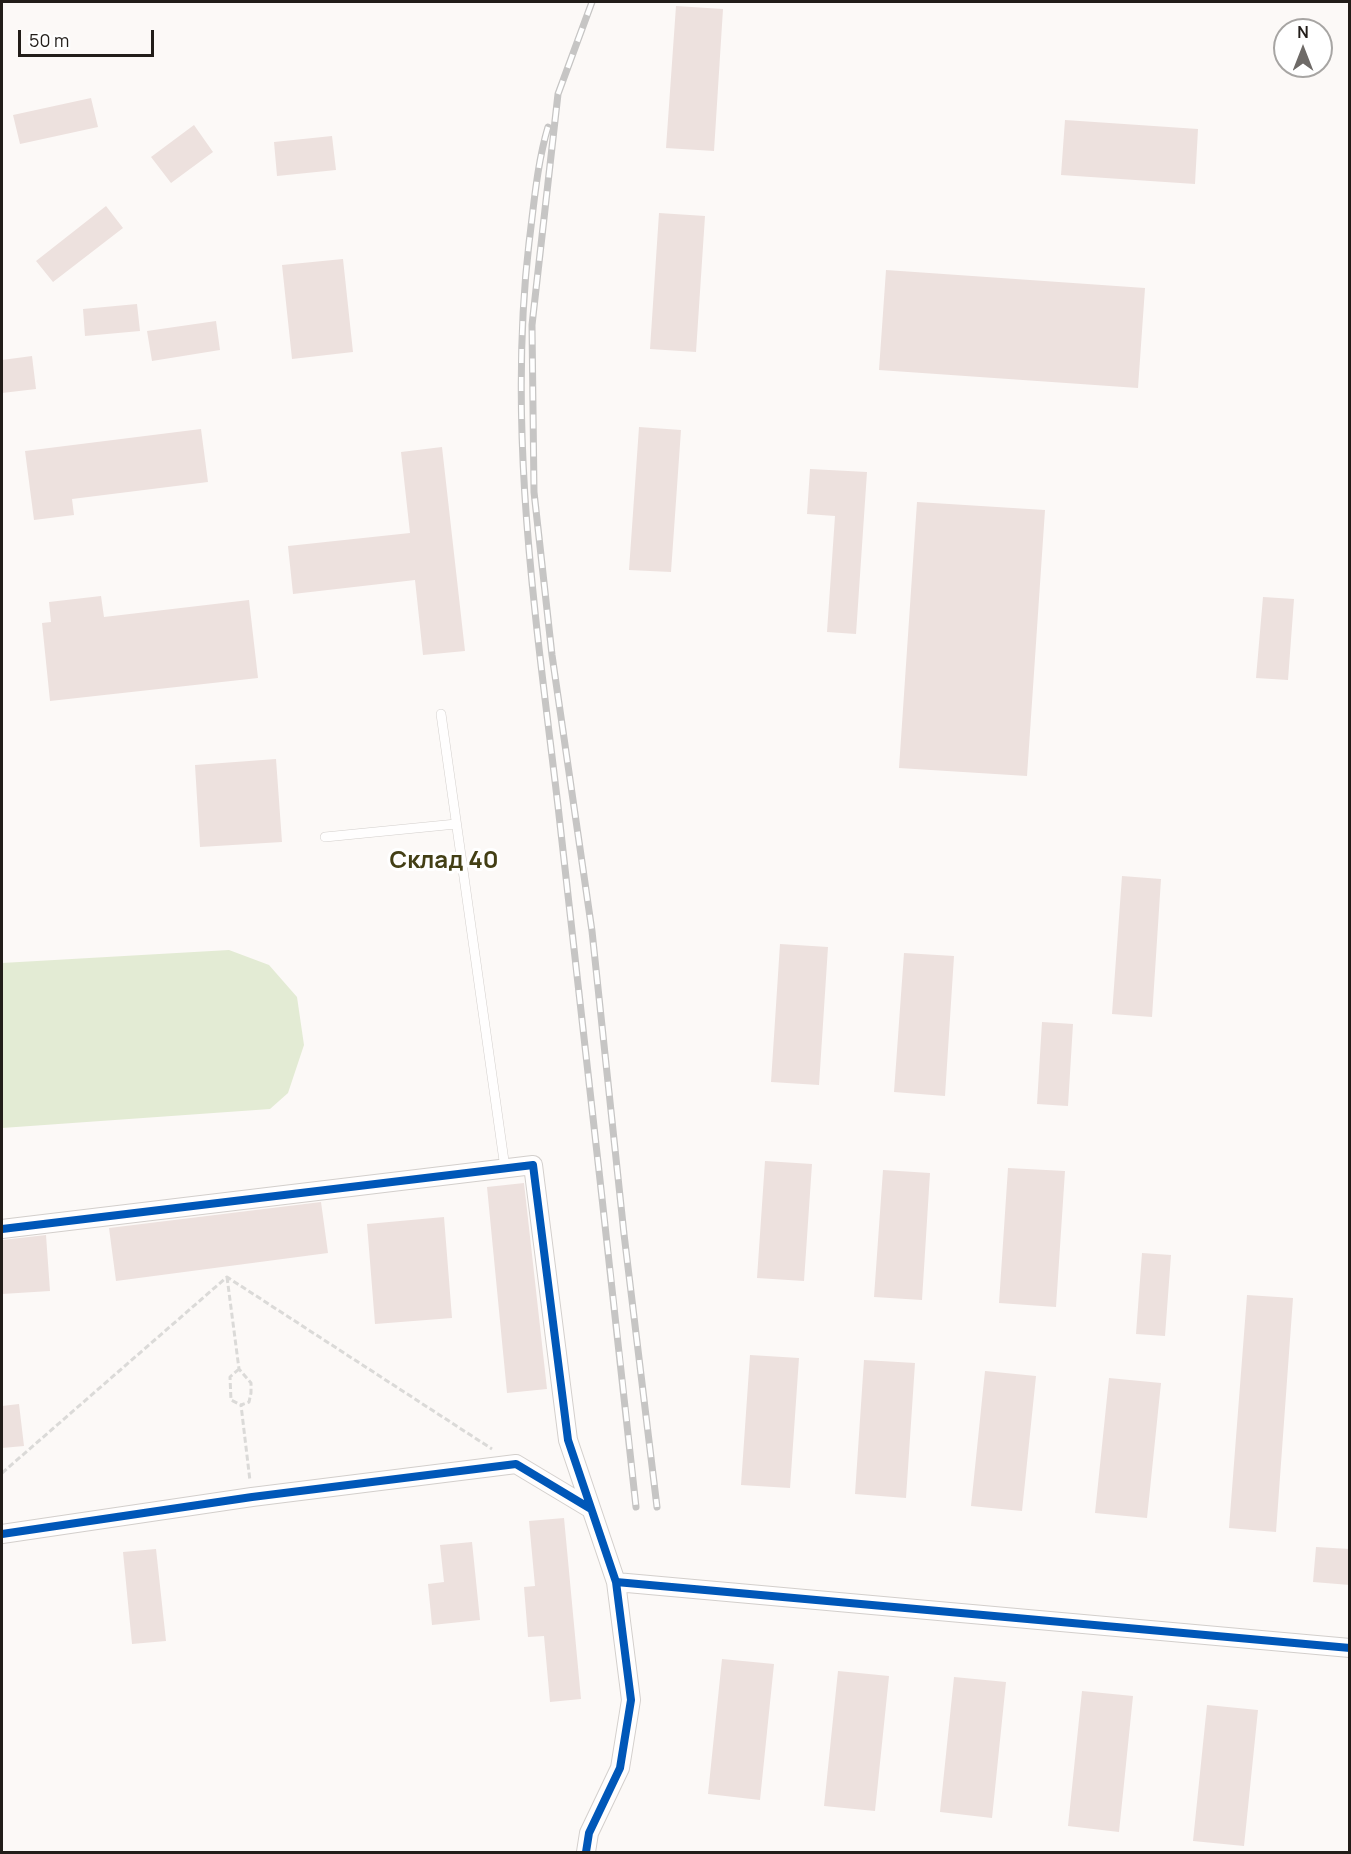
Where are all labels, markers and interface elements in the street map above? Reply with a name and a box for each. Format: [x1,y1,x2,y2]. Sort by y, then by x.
scale bar [21,18,158,56]
north arrow [1273,18,1333,78]
text: N [1297,21,1309,43]
text: 50 m [29,28,69,52]
district label: Склад 40 [389,847,499,875]

